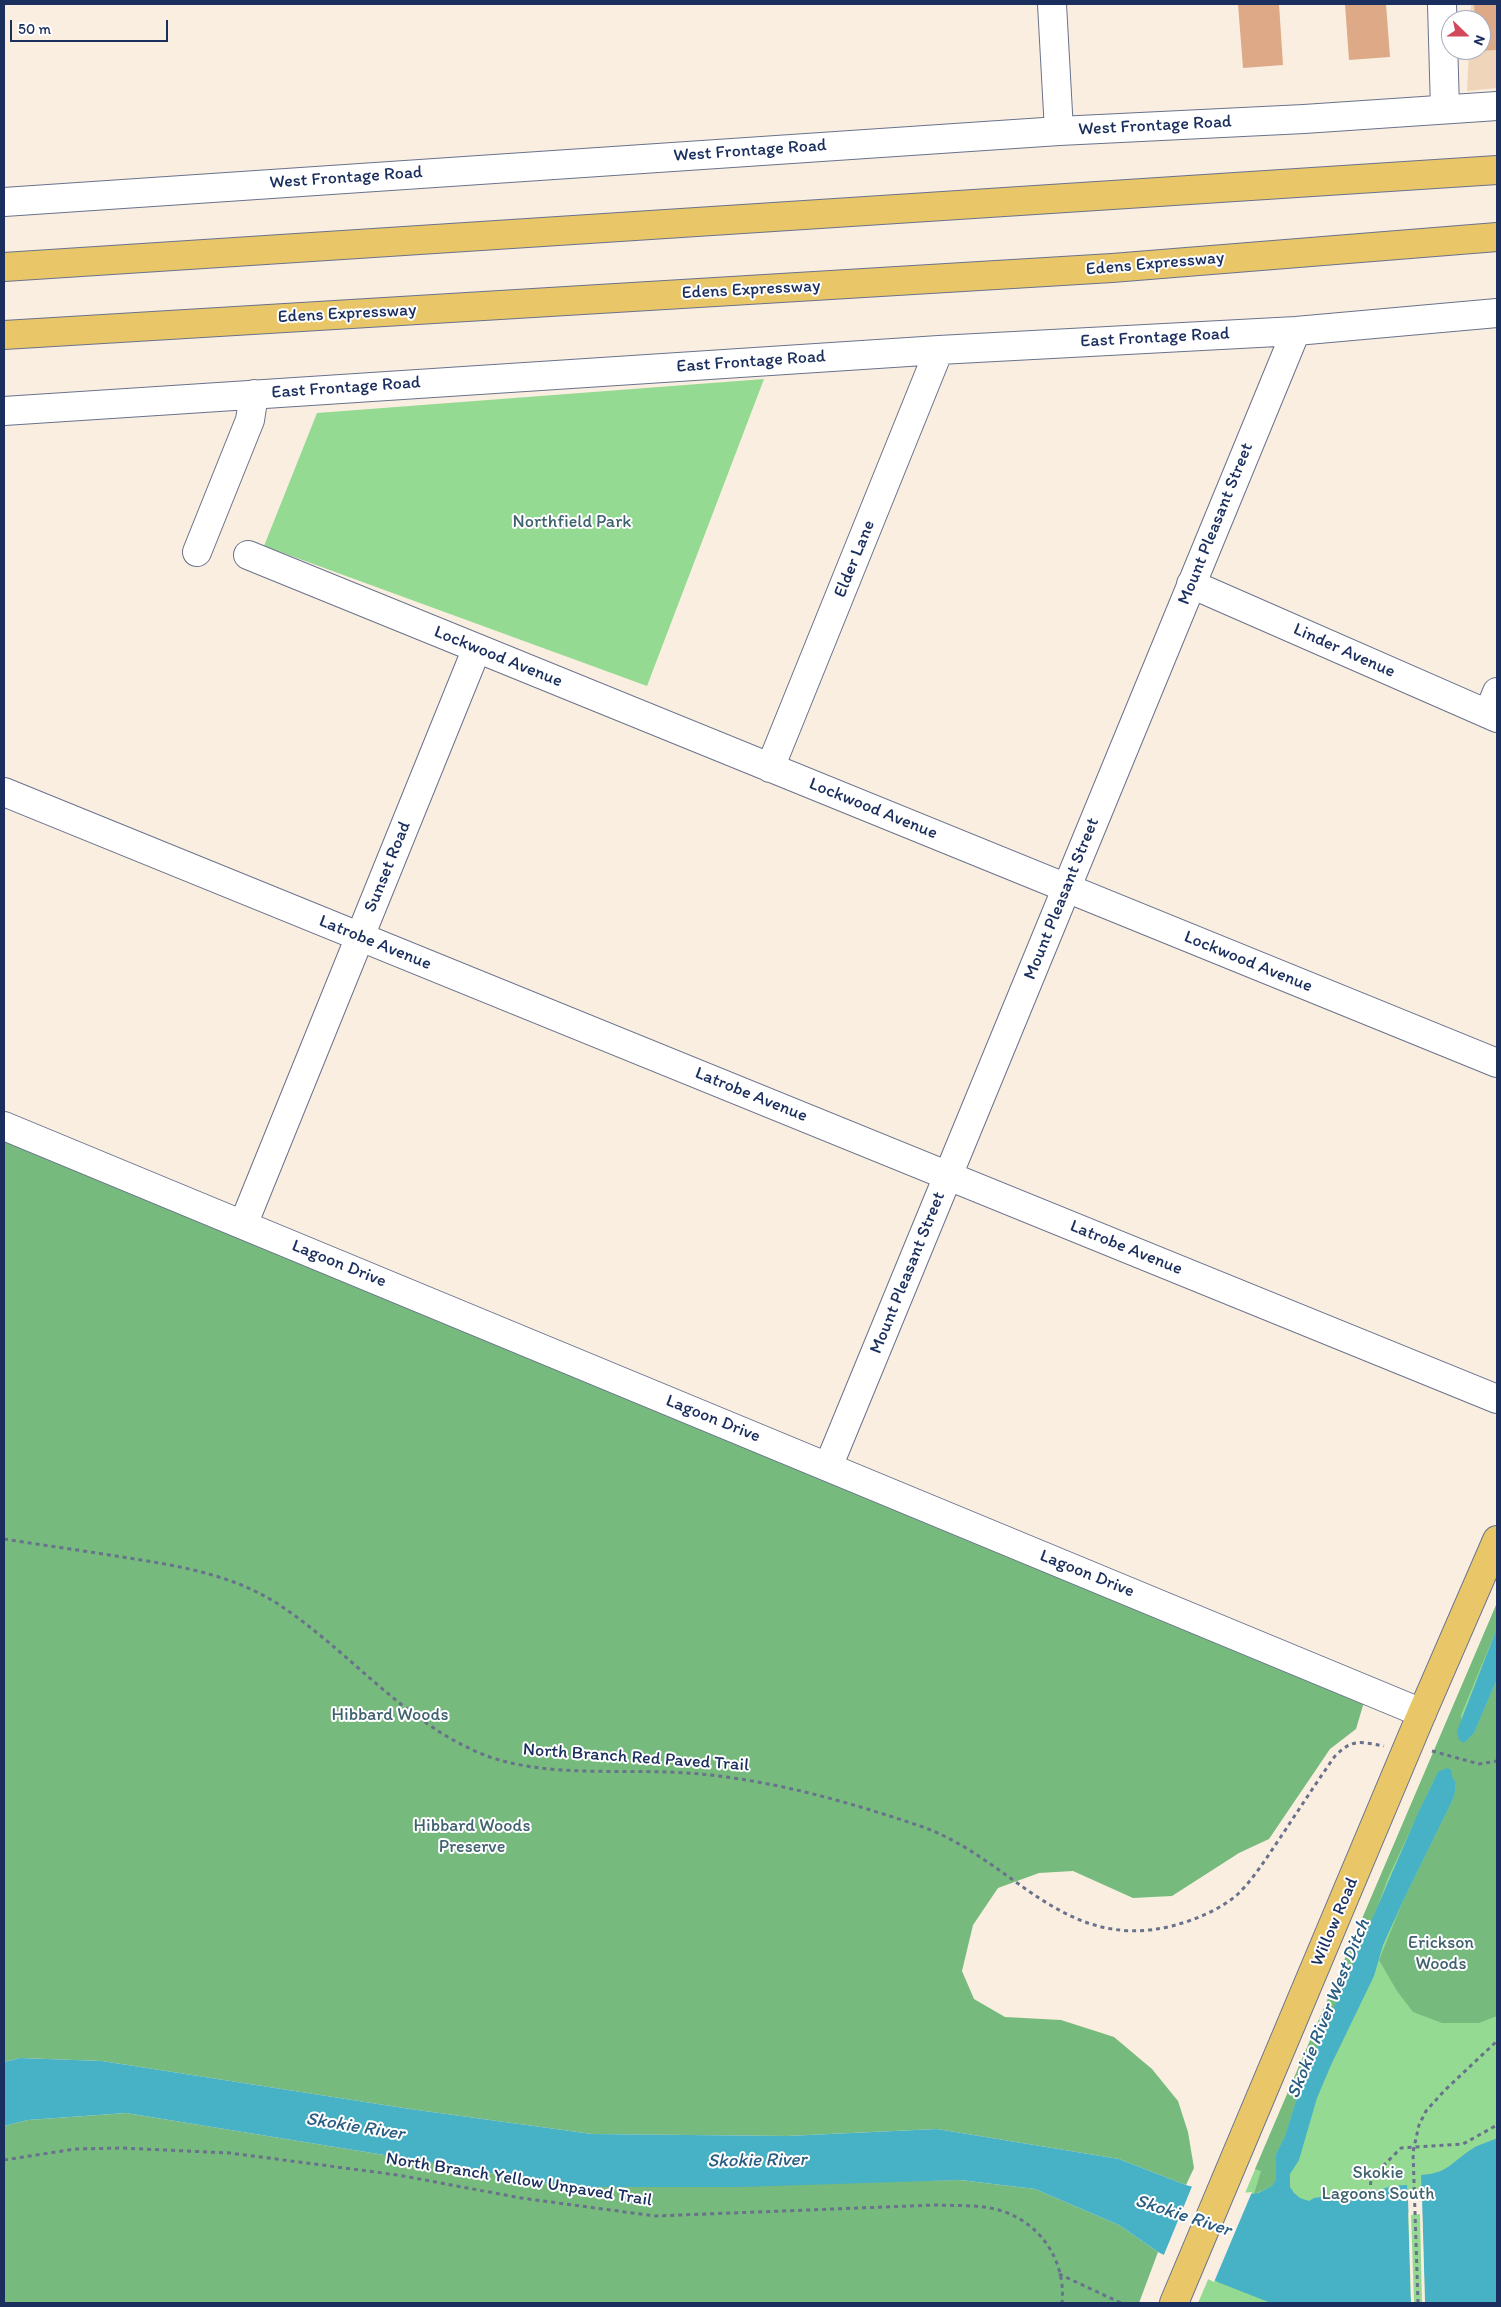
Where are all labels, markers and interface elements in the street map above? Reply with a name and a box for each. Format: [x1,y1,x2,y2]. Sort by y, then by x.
scale bar [12,10,170,42]
north arrow [1441,10,1491,60]
text: 50 m [18,20,51,38]
text: N [1470,33,1489,48]
street label: West Frontage Road [1078,111,1232,141]
street label: West Frontage Road [673,135,827,167]
street label: West Frontage Road [269,162,423,194]
street label: Edens Expressway [1085,247,1225,281]
street label: Edens Expressway [681,276,821,304]
street label: Edens Expressway [277,300,417,328]
street label: East Frontage Road [1080,323,1230,353]
street label: East Frontage Road [676,346,826,378]
street label: East Frontage Road [271,372,421,404]
street label: Mount Pleasant Street [1174,440,1258,608]
park label: Northfield Park [513,511,631,533]
street label: Elder Lane [830,517,880,601]
street label: Linder Avenue [1290,619,1398,683]
street label: Lockwood Avenue [431,621,565,693]
street label: Lockwood Avenue [806,773,940,845]
street label: Mount Pleasant Street [1020,815,1104,983]
street label: Sunset Road [360,818,416,916]
street label: Latrobe Avenue [316,911,434,975]
street label: Lockwood Avenue [1181,926,1315,998]
street label: Latrobe Avenue [692,1063,810,1127]
street label: Mount Pleasant Street [866,1189,950,1357]
street label: Latrobe Avenue [1067,1216,1185,1280]
street label: Lagoon Drive [289,1235,389,1293]
street label: Lagoon Drive [663,1390,763,1448]
street label: Lagoon Drive [1037,1545,1137,1603]
park label: Hibbard Woods [332,1704,448,1726]
street label: North Branch Red Paved Trail [522,1739,750,1777]
park label: Hibbard Woods Preserve [414,1815,530,1858]
street label: Willow Road [1307,1874,1363,1970]
water label: Skokie River West Ditch [1283,1916,1375,2102]
park label: Erickson Woods [1408,1932,1474,1975]
water label: Skokie River [304,2108,406,2146]
street label: North Branch Yellow Unpaved Trail [384,2148,654,2212]
water label: Skokie River [707,2149,807,2173]
park label: Skokie Lagoons South [1322,2162,1434,2204]
water label: Skokie River [1132,2190,1234,2242]

